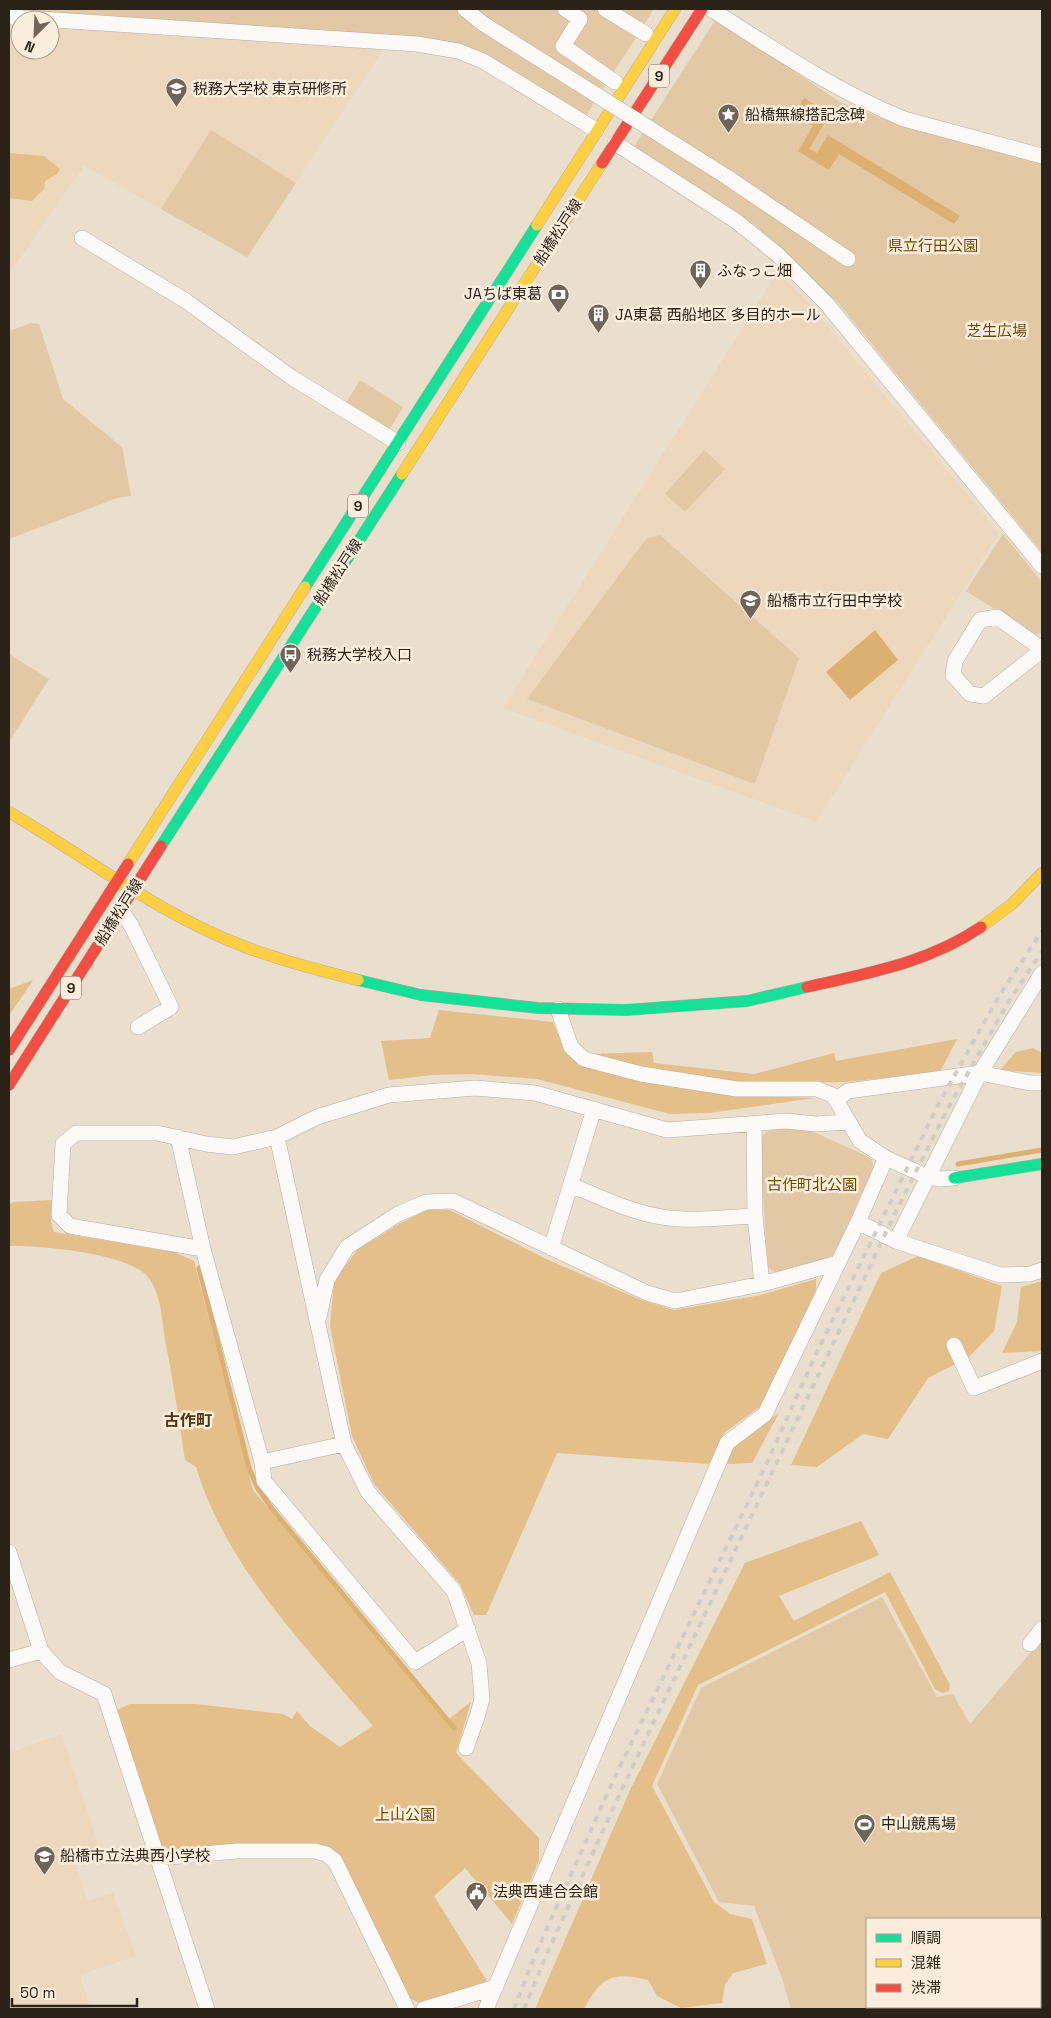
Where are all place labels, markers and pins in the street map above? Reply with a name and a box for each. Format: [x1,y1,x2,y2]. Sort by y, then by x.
school or university icon: 税務大学校 東京研修所 [165,77,189,108]
place label: 税務大学校 東京研修所 [193,79,347,98]
place icon: 船橋無線搭記念碑 [717,103,741,134]
place label: 船橋無線搭記念碑 [745,105,865,124]
building icon: ふなっこ畑 [689,259,713,290]
place label: ふなっこ畑 [717,261,792,280]
bank icon: JAちば東葛 [546,282,570,313]
place label: JAちば東葛 [464,284,542,303]
building icon: JA東葛 西船地区 多目的ホール [587,303,611,334]
place label: JA東葛 西船地区 多目的ホール [615,305,821,324]
school or university icon: 船橋市立行田中学校 [739,589,763,620]
place label: 船橋市立行田中学校 [767,591,902,610]
bus stop icon: 税務大学校入口 [279,643,303,674]
place label: 税務大学校入口 [307,645,412,664]
sports icon: 中山競馬場 [853,1812,877,1843]
place label: 中山競馬場 [881,1814,956,1833]
school or university icon: 船橋市立法典西小学校 [32,1844,56,1875]
place label: 船橋市立法典西小学校 [60,1846,210,1865]
public building icon: 法典西連合会館 [465,1880,489,1911]
place label: 法典西連合会館 [493,1882,598,1901]

